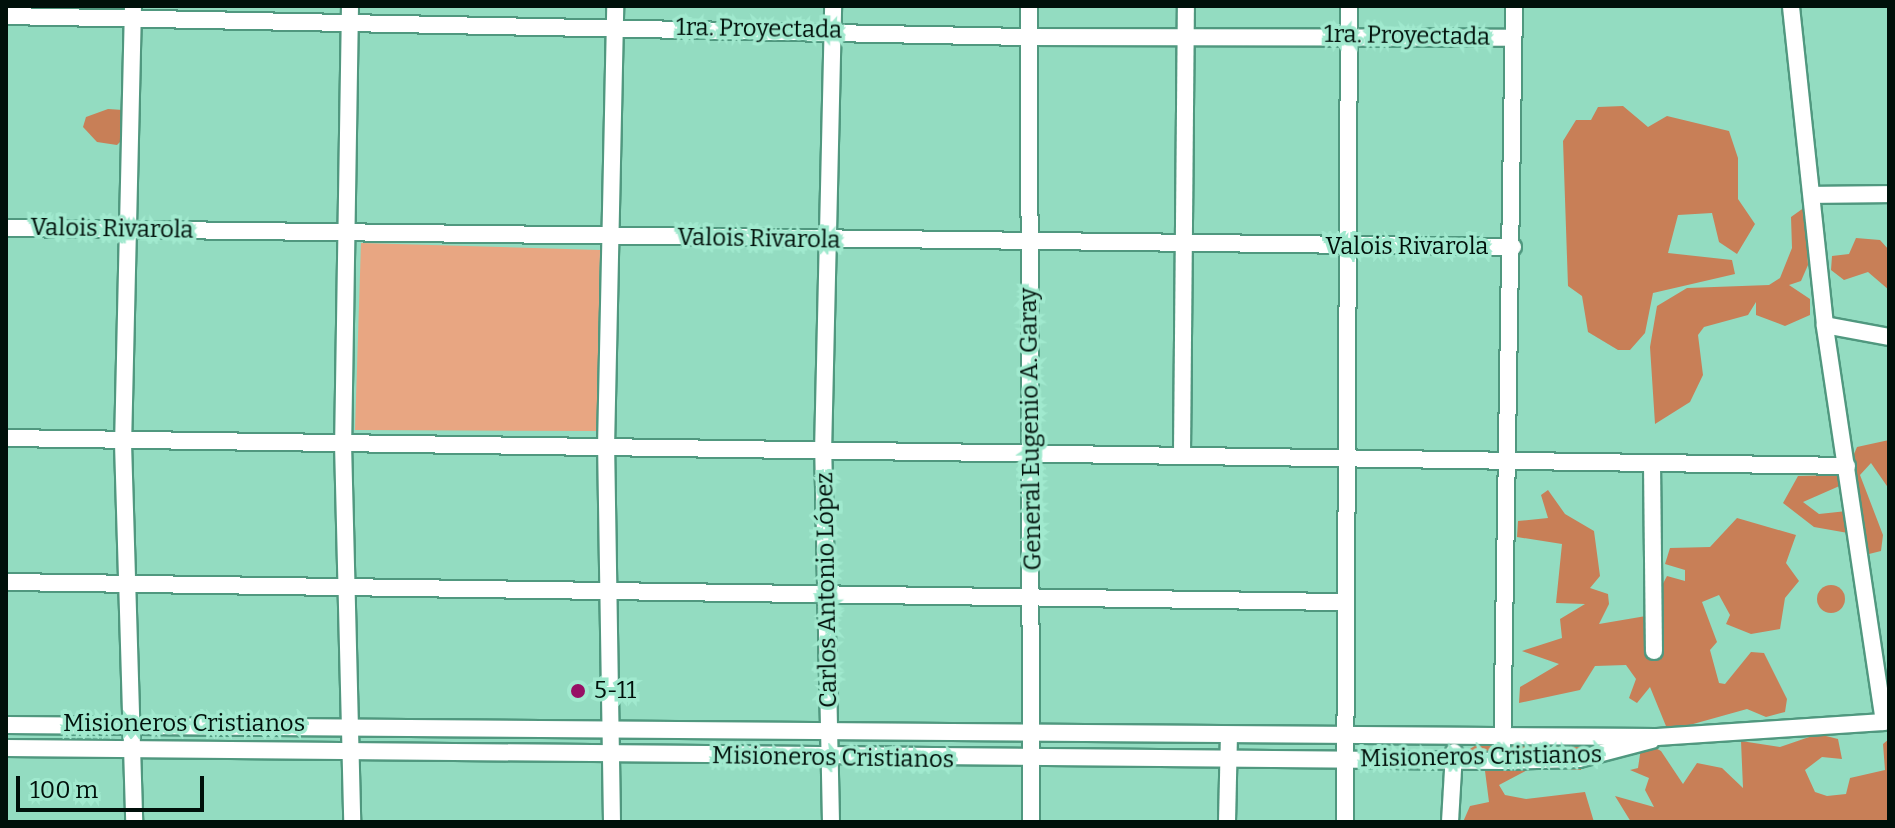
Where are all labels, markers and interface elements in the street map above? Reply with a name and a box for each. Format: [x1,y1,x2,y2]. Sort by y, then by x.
street label: 1ra. Proyectada [676,13,842,45]
street label: 1ra. Proyectada [1324,20,1490,52]
street label: Valois Rivarola [30,213,194,245]
street label: Valois Rivarola [677,223,841,255]
street label: Valois Rivarola [1326,233,1488,261]
street label: General Eugenio A. Garay [1014,287,1048,571]
street label: Carlos Antonio López [811,472,843,708]
place label: 5-11 [594,677,636,705]
marker: 5-11 [569,682,587,700]
street label: Misioneros Cristianos [63,710,305,738]
street label: Misioneros Cristianos [1360,740,1602,774]
street label: Misioneros Cristianos [712,741,954,775]
scale bar [20,760,208,810]
text: 100 m [30,776,98,804]

